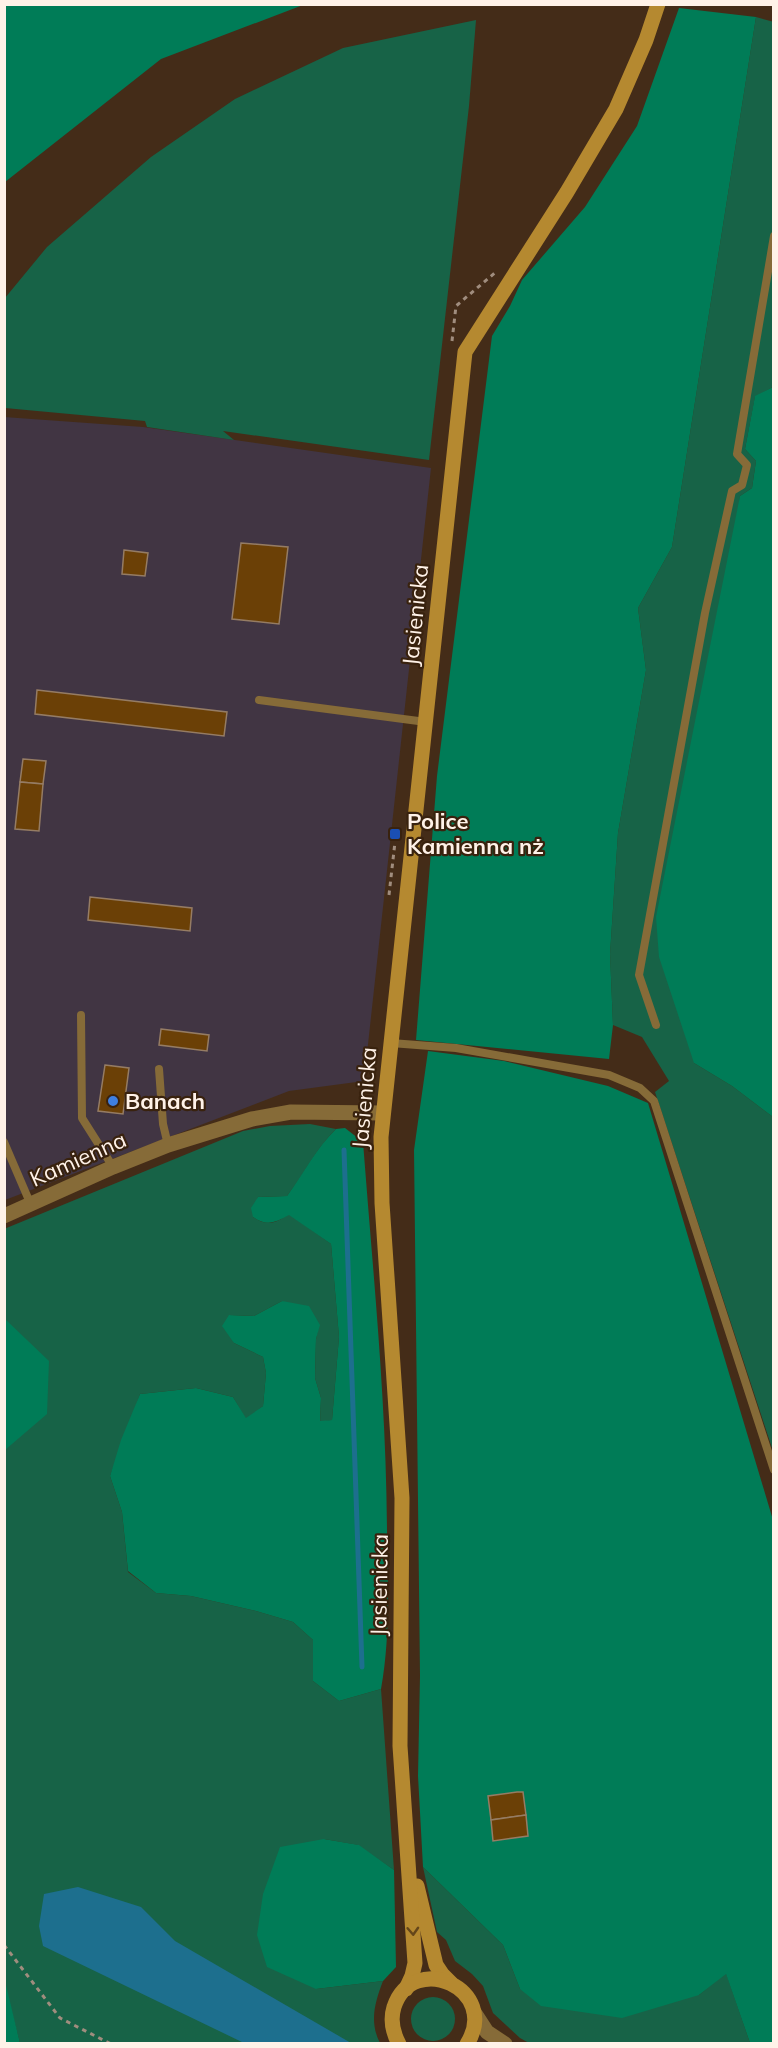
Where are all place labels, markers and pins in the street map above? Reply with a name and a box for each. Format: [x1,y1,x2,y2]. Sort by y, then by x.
place label: Police Kamienna nż [407,807,544,860]
marker: Police Kamienna nż [388,827,402,841]
place label: Banach [125,1087,205,1115]
marker: Banach [106,1094,120,1108]

